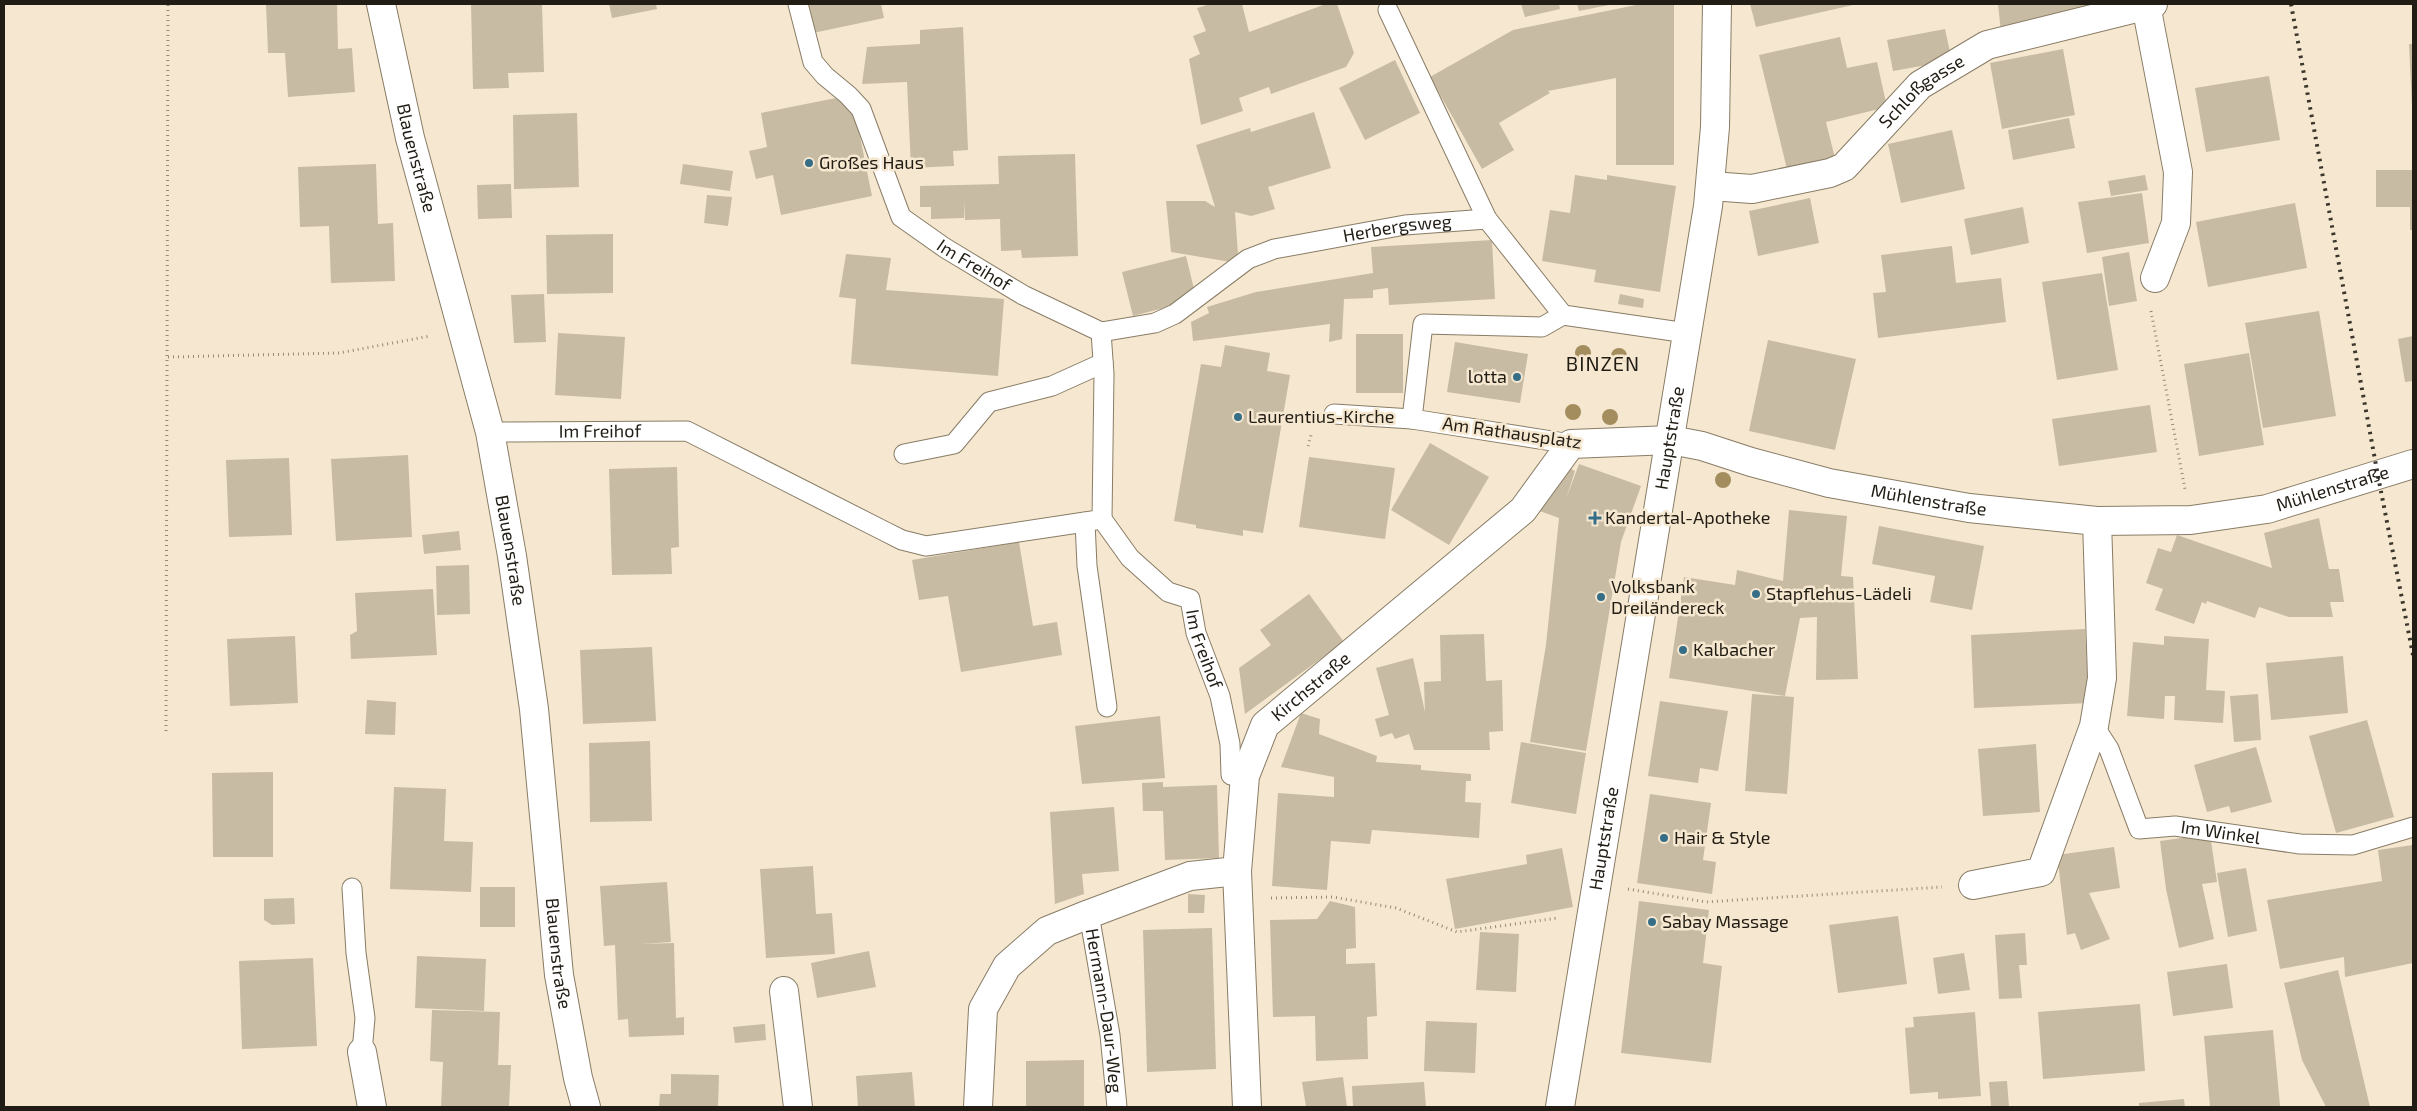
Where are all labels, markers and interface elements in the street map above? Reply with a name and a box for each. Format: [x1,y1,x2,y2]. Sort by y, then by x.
street label: Schloßgasse [1874,49,1968,132]
street label: Blauenstraße [393,101,442,215]
place label: Großes Haus [819,151,924,173]
marker: Großes Haus [803,157,815,169]
street label: Herbergsweg [1341,210,1452,246]
street label: Im Freihof [933,234,1016,296]
district label: BINZEN [1566,351,1640,375]
place label: lotta [1468,365,1507,387]
marker: lotta [1511,371,1523,383]
street label: Hauptstraße [1650,384,1688,491]
place label: Laurentius-Kirche [1248,405,1394,427]
marker: Laurentius-Kirche [1232,411,1244,423]
street label: Am Rathausplatz [1441,411,1583,453]
street label: Im Freihof [559,419,642,442]
street label: Mühlenstraße [2273,460,2391,516]
street label: Mühlenstraße [1869,479,1988,520]
street label: Blauenstraße [491,493,531,607]
place label: Kandertal-Apotheke [1605,506,1770,528]
marker: Kandertal-Apotheke [1589,512,1601,524]
place label: Volksbank Dreiländereck [1611,575,1724,618]
place label: Stapflehus-Lädeli [1766,582,1912,604]
marker: Stapflehus-Lädeli [1750,588,1762,600]
marker: Volksbank Dreiländereck [1595,591,1607,603]
street label: Im Freihof [1182,607,1229,692]
place label: Kalbacher [1693,638,1775,660]
marker: Kalbacher [1677,644,1689,656]
street label: Kirchstraße [1266,647,1354,725]
street label: Hauptstraße [1584,785,1622,892]
street label: Im Winkel [2179,815,2263,848]
place label: Hair & Style [1674,826,1771,848]
marker: Hair & Style [1658,832,1670,844]
street label: Blauenstraße [542,897,577,1011]
place label: Sabay Massage [1662,910,1789,932]
marker: Sabay Massage [1646,916,1658,928]
street label: Hermann-Daur-Weg [1082,926,1128,1094]

